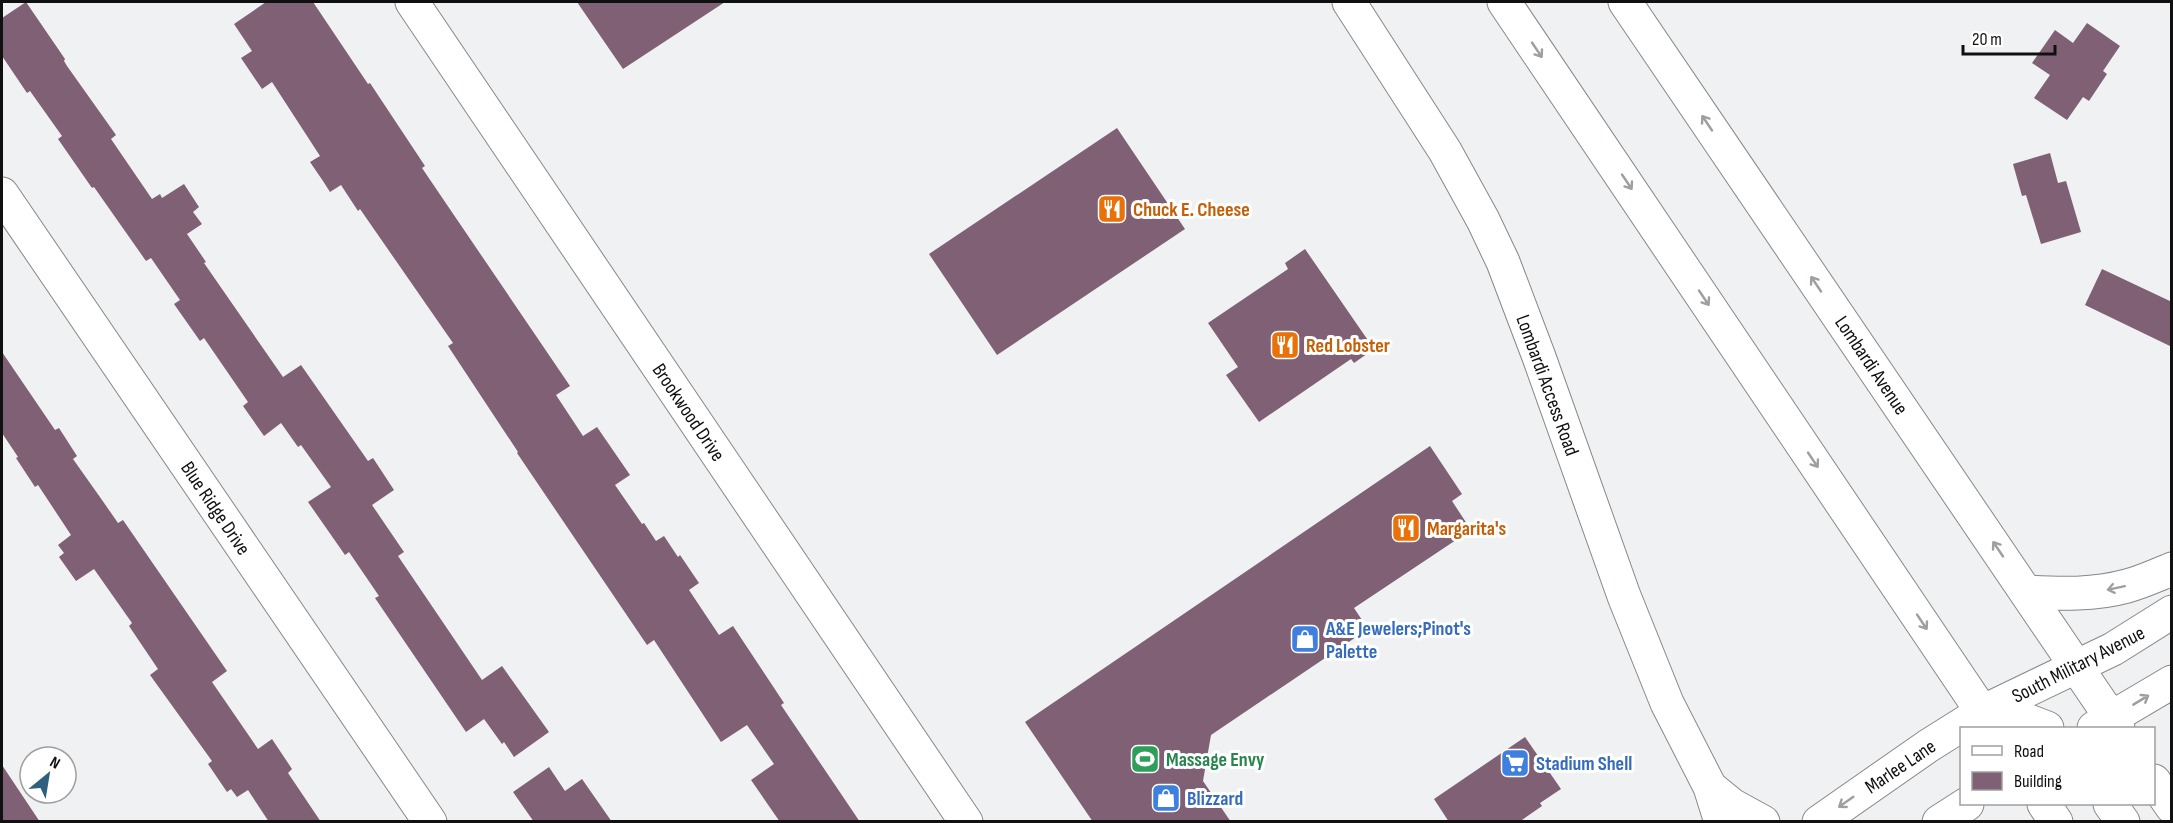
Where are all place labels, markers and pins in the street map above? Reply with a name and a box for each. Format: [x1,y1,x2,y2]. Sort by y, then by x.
restaurant icon: Chuck E. Cheese [1096,193,1128,225]
place label: Chuck E. Cheese [1133,198,1250,222]
restaurant icon: Red Lobster [1269,329,1301,361]
place label: Red Lobster [1306,334,1390,358]
restaurant icon: Margarita's [1390,512,1422,544]
place label: Margarita's [1427,517,1507,541]
place label: A&E Jewelers;Pinot's Palette [1325,617,1471,664]
shop icon: A&E Jewelers;Pinot's Palette [1289,623,1321,655]
sports icon: Massage Envy [1129,743,1161,775]
supermarket icon: Stadium Shell [1499,747,1531,779]
place label: Massage Envy [1166,748,1265,772]
place label: Stadium Shell [1536,752,1632,776]
shop icon: Blizzard [1150,782,1182,814]
place label: Blizzard [1187,787,1243,811]

